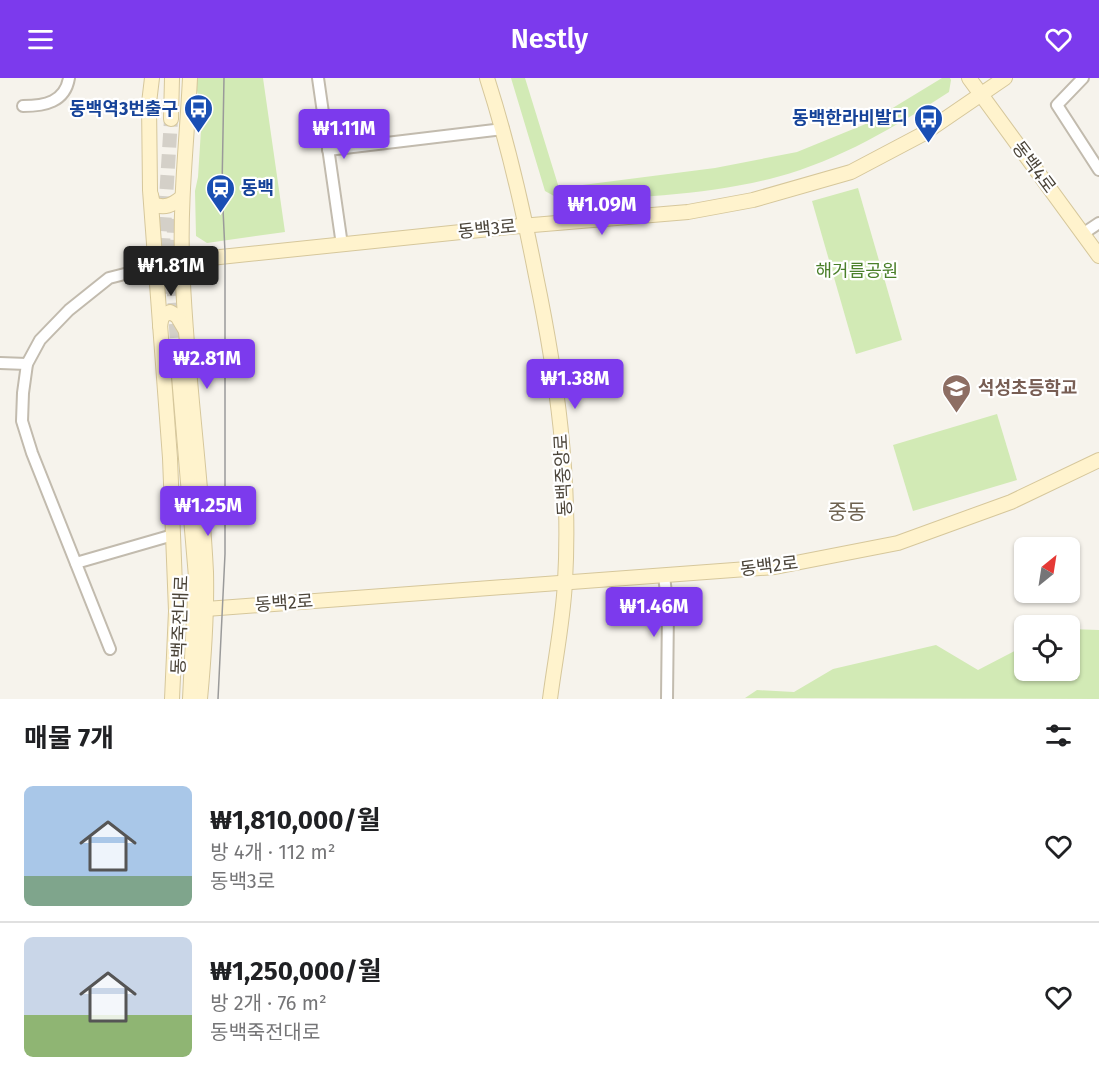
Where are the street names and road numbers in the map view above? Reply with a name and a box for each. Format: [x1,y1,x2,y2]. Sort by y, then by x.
street label: 동백4로 [1007,137,1061,197]
street label: 동백3로 [457,215,517,243]
street label: 동백중앙로 [550,433,576,517]
street label: 동백2로 [739,552,799,580]
street label: 동백죽전대로 [167,575,193,675]
street label: 동백2로 [254,590,314,616]

